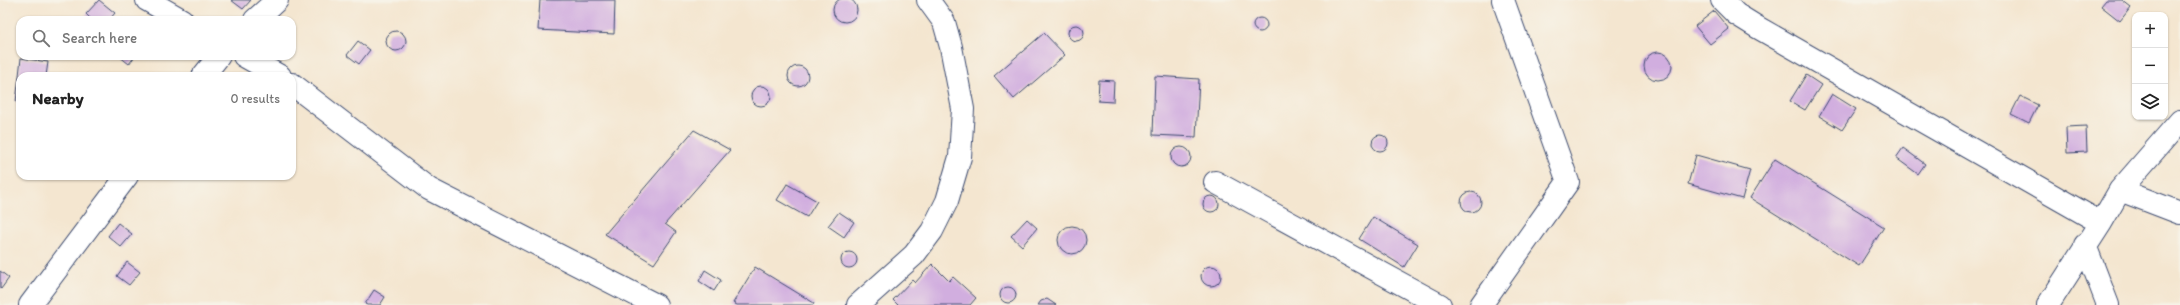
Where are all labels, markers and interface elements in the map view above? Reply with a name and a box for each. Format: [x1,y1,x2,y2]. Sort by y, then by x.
map controls [2132,12,2168,120]
button: + [2132,12,2168,48]
search box [16,16,296,60]
icon: search [30,27,52,49]
text: Search here [62,29,137,47]
button: − [2132,48,2168,84]
button: layers [2132,84,2168,120]
text: Nearby [32,88,84,108]
text: 0 results [230,91,280,106]

